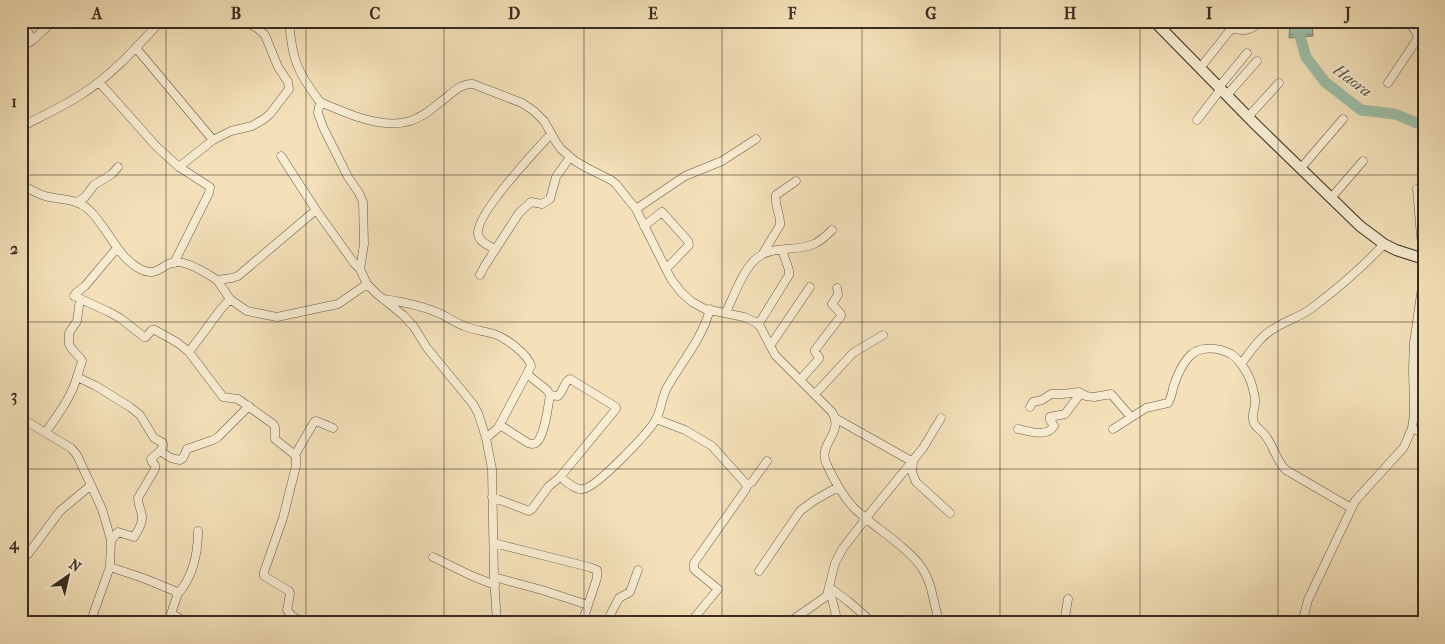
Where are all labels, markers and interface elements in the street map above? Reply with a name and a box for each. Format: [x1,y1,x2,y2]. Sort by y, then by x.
text: A [91,4,103,23]
text: B [231,4,241,23]
text: C [370,4,381,23]
text: D [508,4,520,23]
text: E [648,4,658,23]
text: F [787,4,797,23]
text: G [925,4,937,23]
text: H [1064,4,1077,23]
text: I [1206,4,1213,23]
text: J [1343,4,1351,24]
water label: Haora [1329,59,1375,101]
text: 1 [11,92,17,111]
text: 2 [10,239,18,258]
text: 3 [11,386,17,406]
text: 4 [8,534,20,554]
north arrow [42,552,92,602]
text: N [66,556,84,576]

